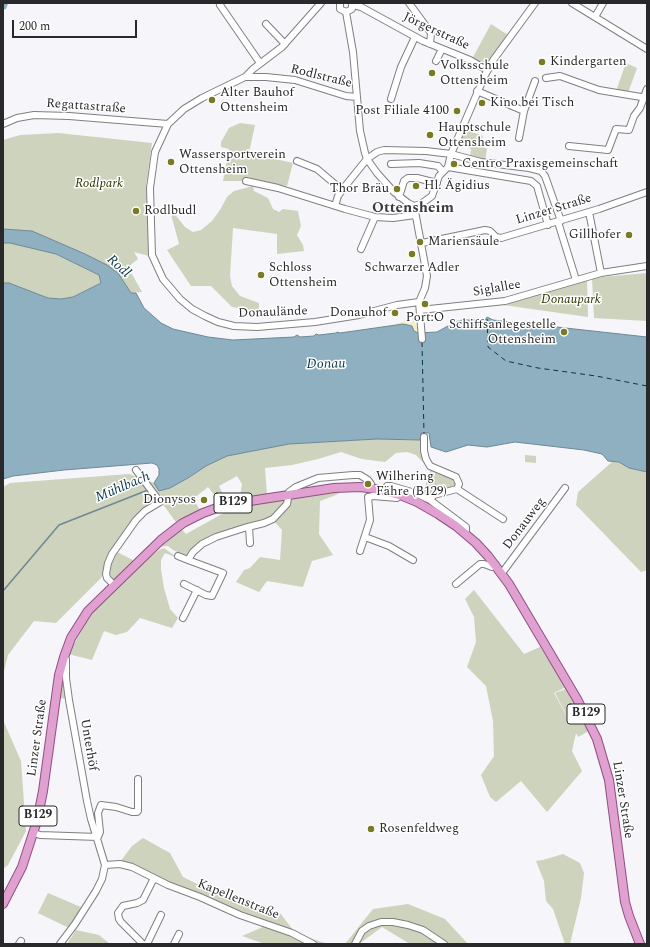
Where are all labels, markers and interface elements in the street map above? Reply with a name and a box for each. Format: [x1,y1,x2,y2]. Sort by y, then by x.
street label: Jörgerstraße [400,10,472,54]
scale bar [14,12,139,38]
text: 200 m [19,17,50,36]
place label: Kindergarten [550,54,627,70]
marker: Kindergarten [537,57,547,67]
place label: Volksschule Ottensheim [440,58,509,89]
street label: Rodlstraße [289,62,353,92]
marker: Volksschule Ottensheim [427,68,437,78]
place label: Alter Bauhof Ottensheim [220,85,294,116]
marker: Alter Bauhof Ottensheim [207,95,217,105]
place label: Kino bei Tisch [490,95,574,111]
street label: Regattastraße [46,96,126,118]
marker: Kino bei Tisch [477,98,487,108]
place label: Post Filiale 4100 [355,103,449,119]
marker: Post Filiale 4100 [452,106,462,116]
place label: Hauptschule Ottensheim [438,120,511,151]
marker: Hauptschule Ottensheim [425,130,435,140]
place label: Wassersportverein Ottensheim [179,147,286,178]
place label: Centro Praxisgemeinschaft [462,156,618,172]
marker: Wassersportverein Ottensheim [166,157,176,167]
marker: Centro Praxisgemeinschaft [449,159,459,169]
park label: Rodlpark [75,176,123,192]
place label: Hl. Ägidius [424,178,490,194]
place label: Thor Bräu [330,181,389,197]
marker: Hl. Ägidius [411,181,421,191]
marker: Thor Bräu [392,184,402,194]
street label: Linzer Straße [514,191,594,229]
district label: Ottensheim [372,200,454,218]
place label: Rodlbudl [144,203,196,219]
marker: Rodlbudl [131,206,141,216]
place label: Gillhofer [569,227,621,243]
marker: Gillhofer [624,230,634,240]
place label: Mariensäule [428,234,499,250]
marker: Mariensäule [415,237,425,247]
marker: Schwarzer Adler [407,249,417,259]
water label: Rodl [103,252,133,282]
place label: Schloss Ottensheim [269,260,337,291]
place label: Schwarzer Adler [364,260,460,276]
marker: Schloss Ottensheim [256,270,266,280]
street label: Siglallee [472,277,522,301]
park label: Donaupark [541,292,601,308]
marker: Port:O [420,299,430,309]
street label: Donaulände [238,304,308,322]
place label: Donauhof [330,305,387,321]
marker: Donauhof [390,308,400,318]
place label: Port:O [406,310,444,326]
place label: Schiffsanlegestelle Ottensheim [449,317,556,348]
marker: Schiffsanlegestelle Ottensheim [559,327,569,337]
water label: Donau [306,356,346,374]
water label: Mühlbach [93,469,153,507]
place label: Wilhering Fähre (B129) [376,469,447,500]
marker: Wilhering Fähre (B129) [363,479,373,489]
place label: Dionysos [143,492,196,508]
road number: B129 [214,493,252,513]
marker: Dionysos [199,495,209,505]
street label: Donauweg [500,495,550,553]
street label: Linzer Straße [25,698,51,778]
road number: B129 [567,704,605,724]
street label: Unterhöf [76,718,100,772]
street label: Linzer Straße [608,760,636,840]
road number: B129 [19,806,57,826]
place label: Rosenfeldweg [379,821,459,837]
marker: Rosenfeldweg [366,824,376,834]
street label: Kapellenstraße [195,877,281,923]

